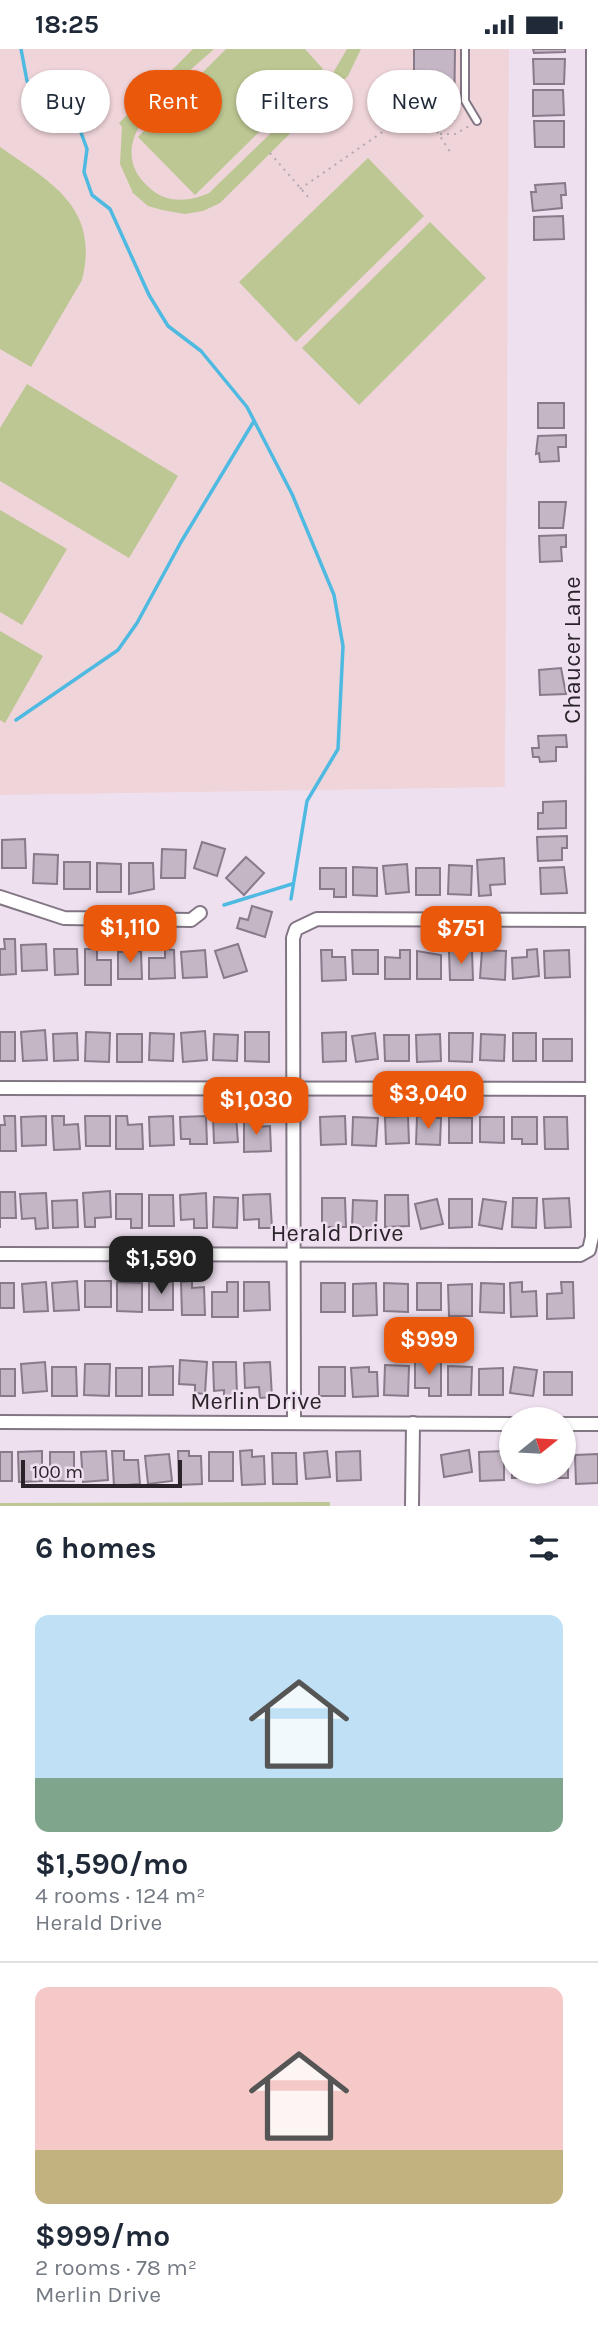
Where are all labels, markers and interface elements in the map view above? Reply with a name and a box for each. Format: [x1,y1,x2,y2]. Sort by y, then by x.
text: 18:25 [35,9,99,40]
chip: Buy [21,70,110,133]
chip: Rent [124,70,222,133]
chip: Filters [236,70,353,133]
chip: New [367,70,461,133]
street label: Chaucer Lane [558,576,586,724]
pin: $1,110 [73,905,187,965]
pin: $751 [420,907,502,966]
text: $1,110 [100,914,160,941]
text: $751 [437,915,485,942]
pin: $3,040 [371,1072,485,1131]
pin: $1,030 [199,1077,313,1137]
text: $3,040 [389,1080,467,1107]
text: $1,030 [219,1086,293,1113]
street label: Herald Drive [271,1219,403,1247]
pin: $1,590 [104,1237,218,1296]
text: $1,590 [125,1245,197,1272]
pin: $999 [388,1317,470,1377]
text: $999 [400,1326,458,1353]
street label: Merlin Drive [190,1387,322,1415]
north arrow [499,1407,576,1484]
map controls [499,1407,576,1484]
scale bar [21,1457,182,1489]
text: 100 m [32,1461,83,1483]
icon: filters [525,1529,563,1567]
text: 6 homes [35,1530,157,1566]
icon: home [236,1661,362,1787]
text: $1,590/mo [35,1846,188,1882]
text: 4 rooms · 124 m² [35,1882,205,1909]
text: Herald Drive [35,1909,162,1936]
icon: home [236,2033,362,2159]
text: $999/mo [35,2218,170,2254]
text: 2 rooms · 78 m² [35,2254,197,2281]
text: Merlin Drive [35,2281,161,2308]

